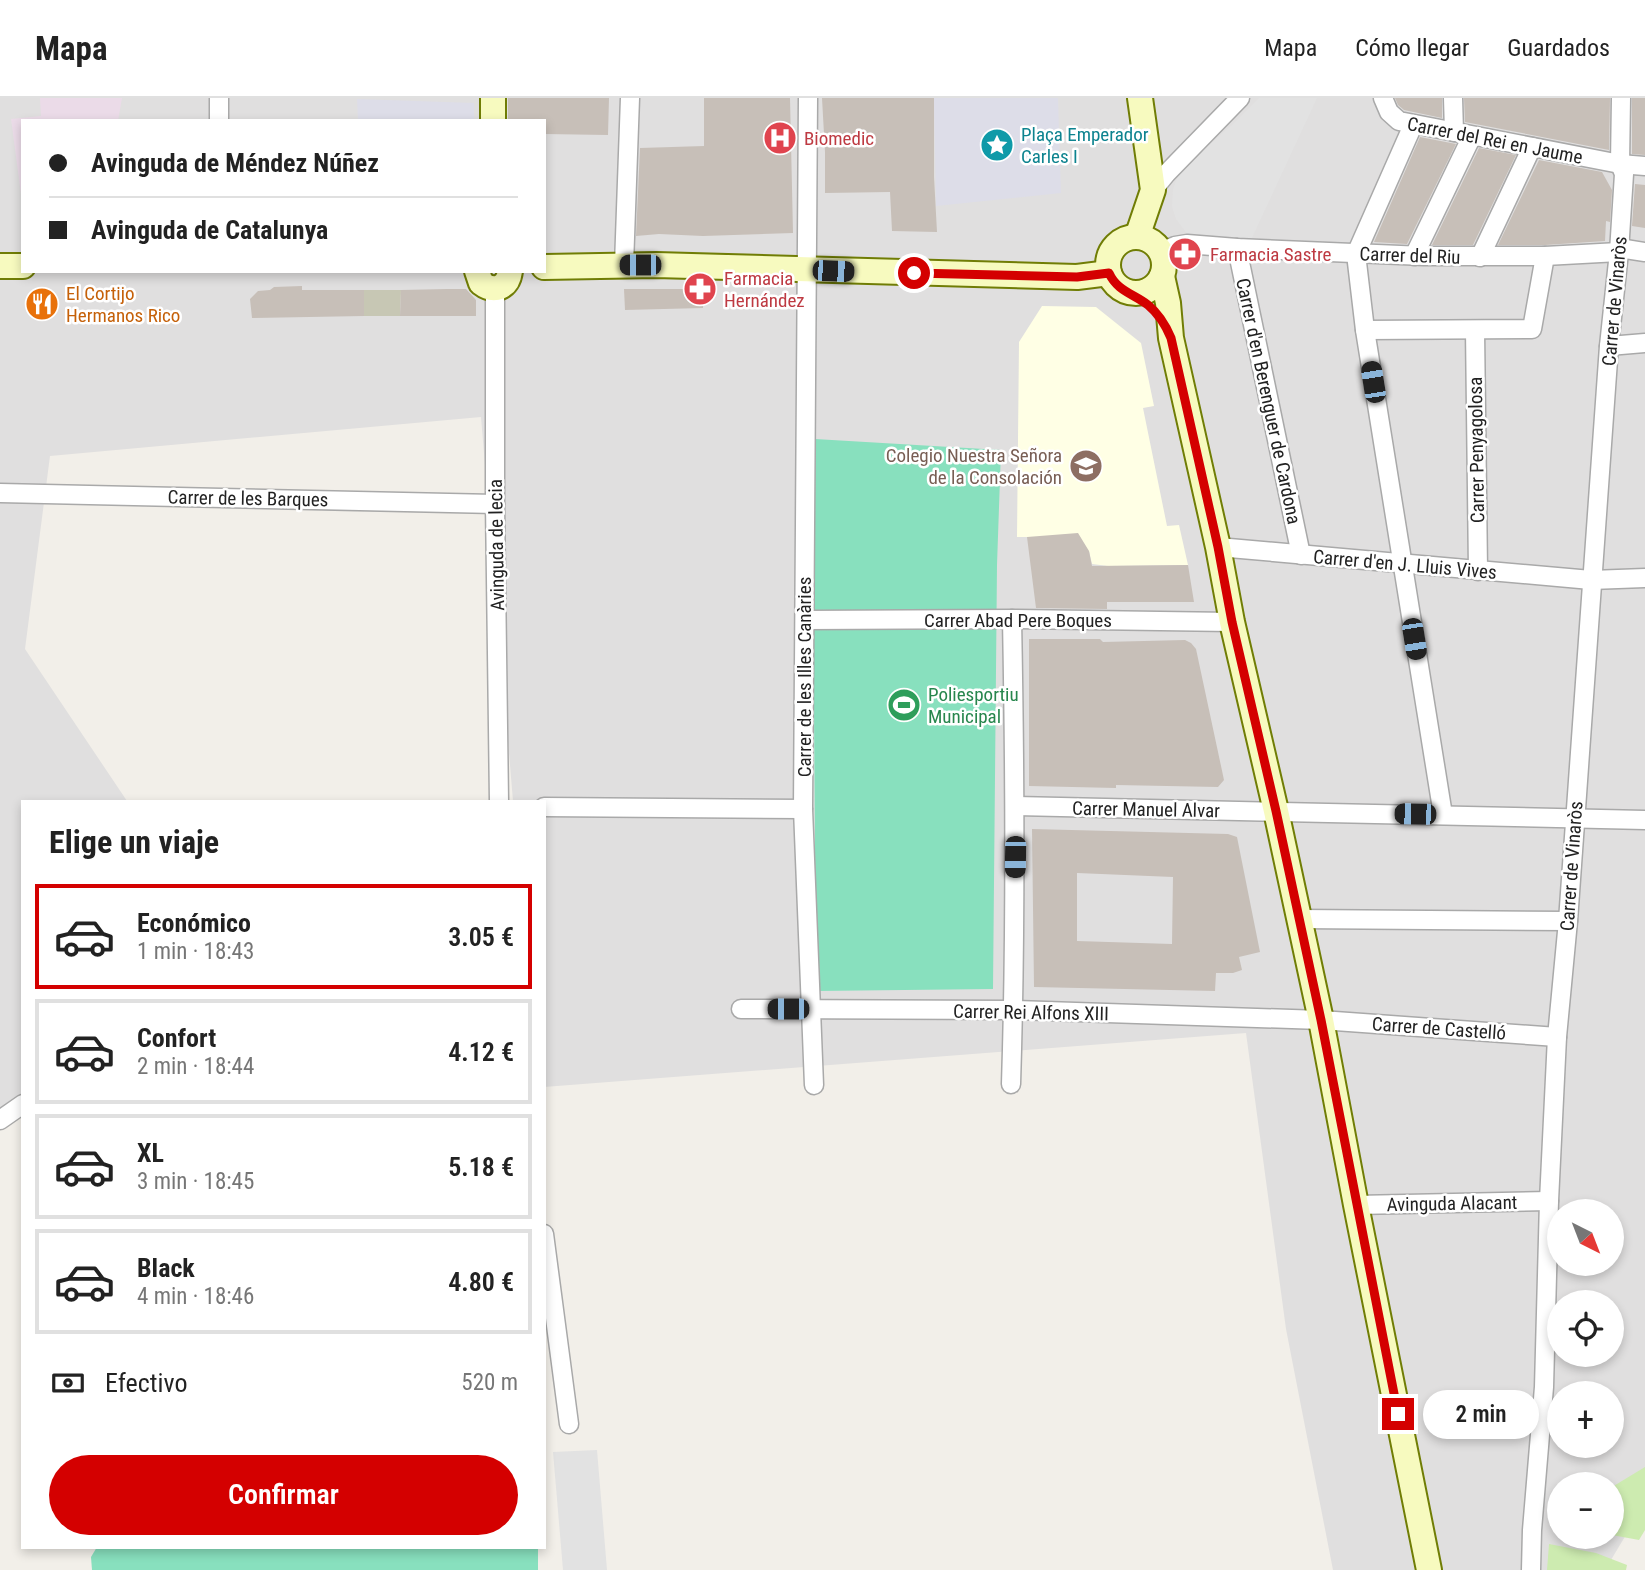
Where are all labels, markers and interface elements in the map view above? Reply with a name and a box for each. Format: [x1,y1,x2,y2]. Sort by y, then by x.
text: Mapa [35,29,107,68]
text: Mapa [1264,34,1317,62]
text: Cómo llegar [1355,34,1469,62]
text: Guardados [1507,34,1610,62]
street label: Carrer del Rei en Jaume [1405,112,1585,169]
hospital icon: Biomedic [761,119,799,157]
place label: Plaça Emperador Carles I [1021,123,1149,168]
place icon: Plaça Emperador Carles I [978,126,1016,164]
place label: Biomedic [804,127,874,150]
text: Avinguda de Méndez Núñez [91,148,379,178]
text: Avinguda de Catalunya [91,215,328,245]
pharmacy icon: Farmacia Sastre [1166,235,1204,273]
street label: Carrer de Vinaròs [1597,235,1632,367]
street label: Carrer del Riu [1359,242,1461,269]
place label: Farmacia Sastre [1210,243,1332,266]
car [620,255,662,276]
route start [898,257,930,289]
car [812,260,855,282]
place label: Farmacia Hernández [724,267,805,312]
pharmacy icon: Farmacia Hernández [681,270,719,308]
street label: Carrer d'en Berenguer de Cardona [1231,276,1306,526]
place label: El Cortijo Hermanos Rico [66,282,180,327]
restaurant icon: El Cortijo Hermanos Rico [23,285,61,323]
car [1360,360,1387,404]
street label: Carrer Penyagolosa [1464,377,1489,523]
place label: Colegio Nuestra Señora de la Consolación [886,444,1062,489]
school or university icon: Colegio Nuestra Señora de la Consolación [1067,447,1105,485]
street label: Avinguda de lecia [484,479,509,611]
street label: Carrer de les Barques [167,486,329,511]
street label: Carrer d'en J. Lluis Vives [1312,545,1498,584]
street label: Carrer de les Illes Canàries [793,577,816,777]
street label: Carrer Abad Pere Boques [924,609,1112,632]
car [1401,617,1428,661]
place label: Poliesportiu Municipal [928,683,1019,728]
sports icon: Poliesportiu Municipal [885,686,923,724]
street label: Carrer Manuel Alvar [1072,797,1220,822]
street label: Carrer de Vinaròs [1555,800,1588,932]
car [1394,803,1437,825]
text: Elige un viaje [49,823,219,861]
car [1005,836,1026,878]
icon: car [53,905,116,968]
text: Económico [137,908,251,938]
text: 3.05 € [448,922,514,952]
text: 1 min · 18:43 [137,938,254,965]
car [768,999,810,1020]
street label: Carrer Rei Alfons XIII [953,1000,1109,1025]
street label: Carrer de Castelló [1371,1012,1507,1045]
icon: car [53,1020,116,1083]
text: Confort [137,1023,216,1053]
text: 4.12 € [448,1037,514,1067]
text: 2 min · 18:44 [137,1053,254,1080]
icon: car [53,1135,116,1198]
text: XL [137,1138,164,1168]
text: 5.18 € [448,1152,514,1182]
text: 3 min · 18:45 [137,1168,254,1195]
street label: Avinguda Alacant [1386,1191,1518,1216]
north arrow [1547,1199,1624,1276]
map controls [1547,1199,1624,1549]
icon: car [53,1250,116,1313]
text: Black [137,1253,195,1283]
text: 4.80 € [448,1267,514,1297]
text: 4 min · 18:46 [137,1283,254,1310]
button: locate [1547,1290,1624,1367]
icon: cash [49,1364,87,1402]
text: Efectivo [105,1368,187,1398]
text: 520 m [461,1369,518,1396]
button: + [1547,1381,1624,1458]
callout: 2 min [1422,1390,1538,1438]
route end [1382,1398,1414,1430]
text: 2 min [1456,1401,1506,1428]
button: Confirmar [49,1455,518,1535]
button: − [1547,1472,1624,1549]

